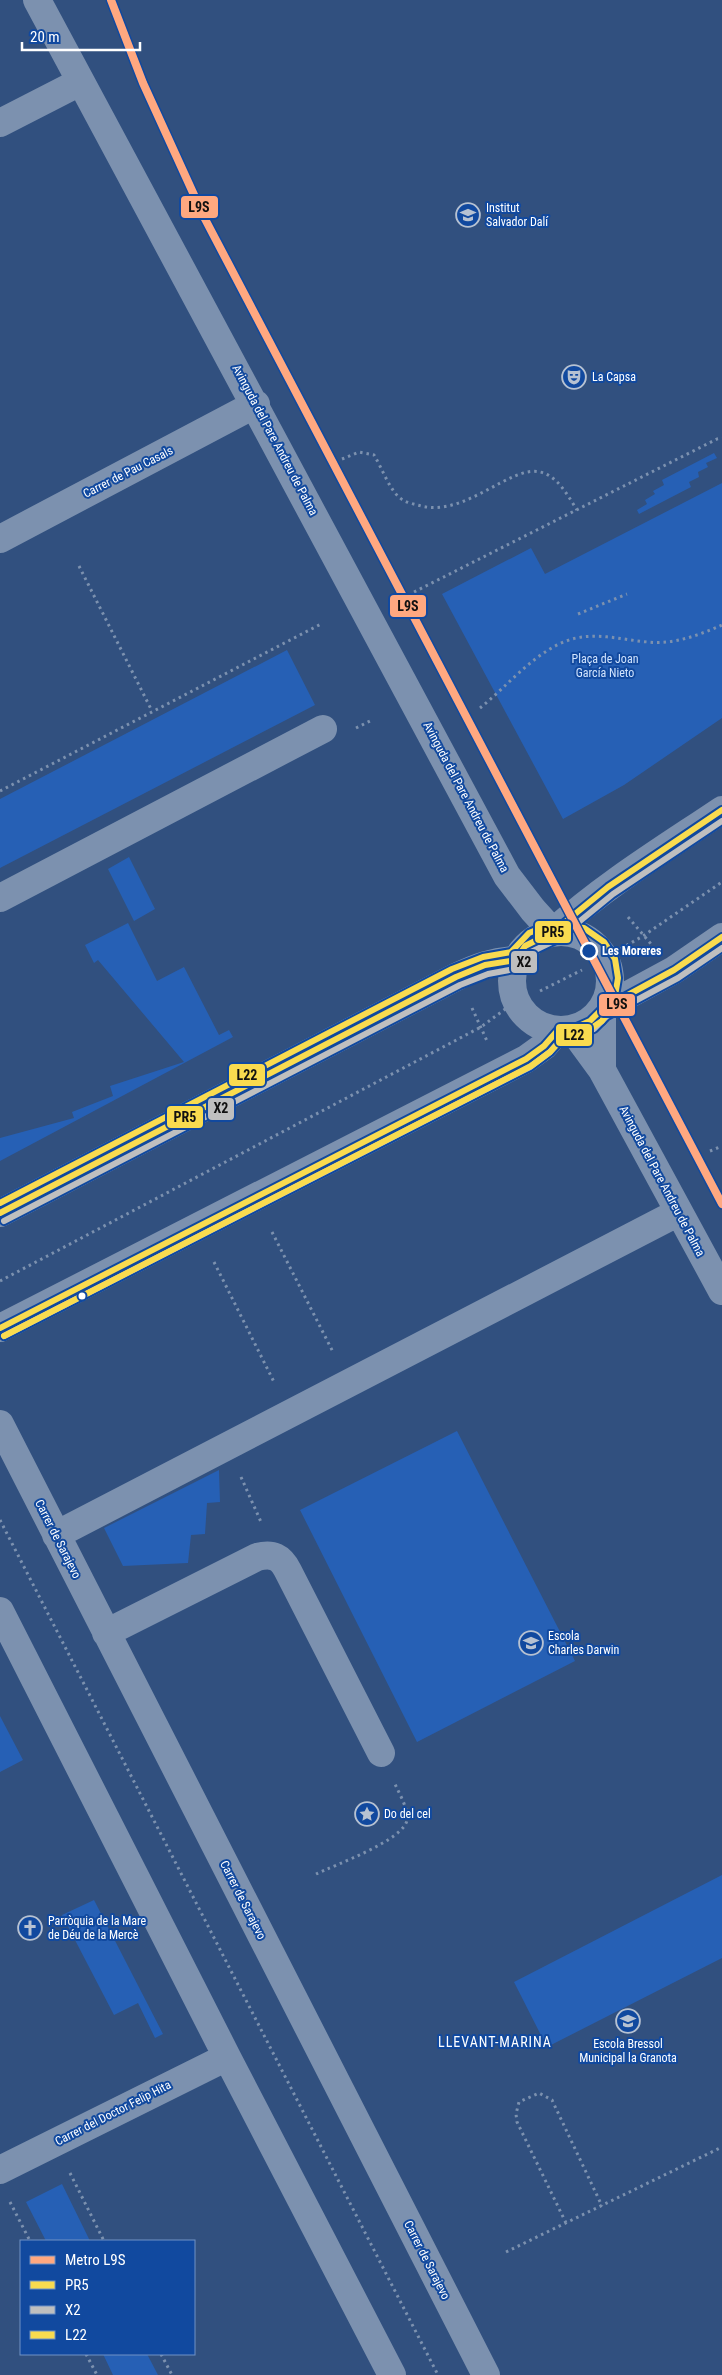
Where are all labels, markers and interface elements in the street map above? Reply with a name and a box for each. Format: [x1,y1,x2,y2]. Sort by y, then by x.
scale bar [22,20,140,52]
text: 20 m [30,28,60,46]
line badge: L9S [180,195,219,219]
text: L9S [188,199,210,215]
place label: Institut Salvador Dalí [486,201,549,229]
school or university icon: Institut Salvador Dalí [455,202,481,228]
street label: Avinguda del Pare Andreu de Palma [229,362,321,518]
theatre icon: La Capsa [561,364,587,390]
place label: La Capsa [592,370,636,384]
street label: Carrer de Pau Casals [81,443,175,501]
line badge: L9S [389,594,427,618]
text: L9S [397,598,419,614]
park label: Plaça de Joan García Nieto [572,652,639,680]
street label: Avinguda del Pare Andreu de Palma [420,719,512,875]
line badge: PR5 [534,920,572,944]
text: PR5 [542,924,564,940]
marker: Les Moreres [580,942,598,960]
place label: Les Moreres [602,944,662,958]
line badge: X2 [510,950,538,974]
text: X2 [517,954,531,970]
line badge: L9S [598,993,636,1017]
text: L9S [606,996,628,1012]
line badge: L22 [555,1023,593,1047]
text: L22 [564,1027,584,1043]
line badge: L22 [228,1063,266,1087]
text: L22 [237,1067,257,1083]
line badge: X2 [207,1097,235,1121]
text: X2 [214,1100,228,1116]
street label: Avinguda del Pare Andreu de Palma [616,1103,708,1259]
line badge: PR5 [166,1105,204,1129]
text: PR5 [174,1109,196,1125]
unlabelled marker [77,1291,87,1301]
street label: Carrer de Sarajevo [32,1497,84,1581]
place label: Escola Charles Darwin [548,1629,620,1657]
school or university icon: Escola Charles Darwin [518,1630,544,1656]
place icon: Do del cel [354,1801,380,1827]
place label: Do del cel [384,1807,431,1821]
street label: Carrer de Sarajevo [217,1858,269,1942]
place label: Parròquia de la Mare de Déu de la Mercè [48,1914,147,1942]
church icon: Parròquia de la Mare de Déu de la Mercè [17,1915,43,1941]
school or university icon: Escola Bressol Municipal la Granota [615,2008,641,2034]
district label: LLEVANT-MARINA [438,2034,552,2050]
place label: Escola Bressol Municipal la Granota [579,2037,677,2065]
street label: Carrer del Doctor Felip Hita [53,2078,173,2148]
street label: Carrer de Sarajevo [401,2218,453,2302]
legend [20,2240,195,2355]
text: Metro L9S [65,2251,126,2269]
text: PR5 [65,2276,89,2294]
text: X2 [65,2301,81,2319]
text: L22 [65,2326,87,2344]

